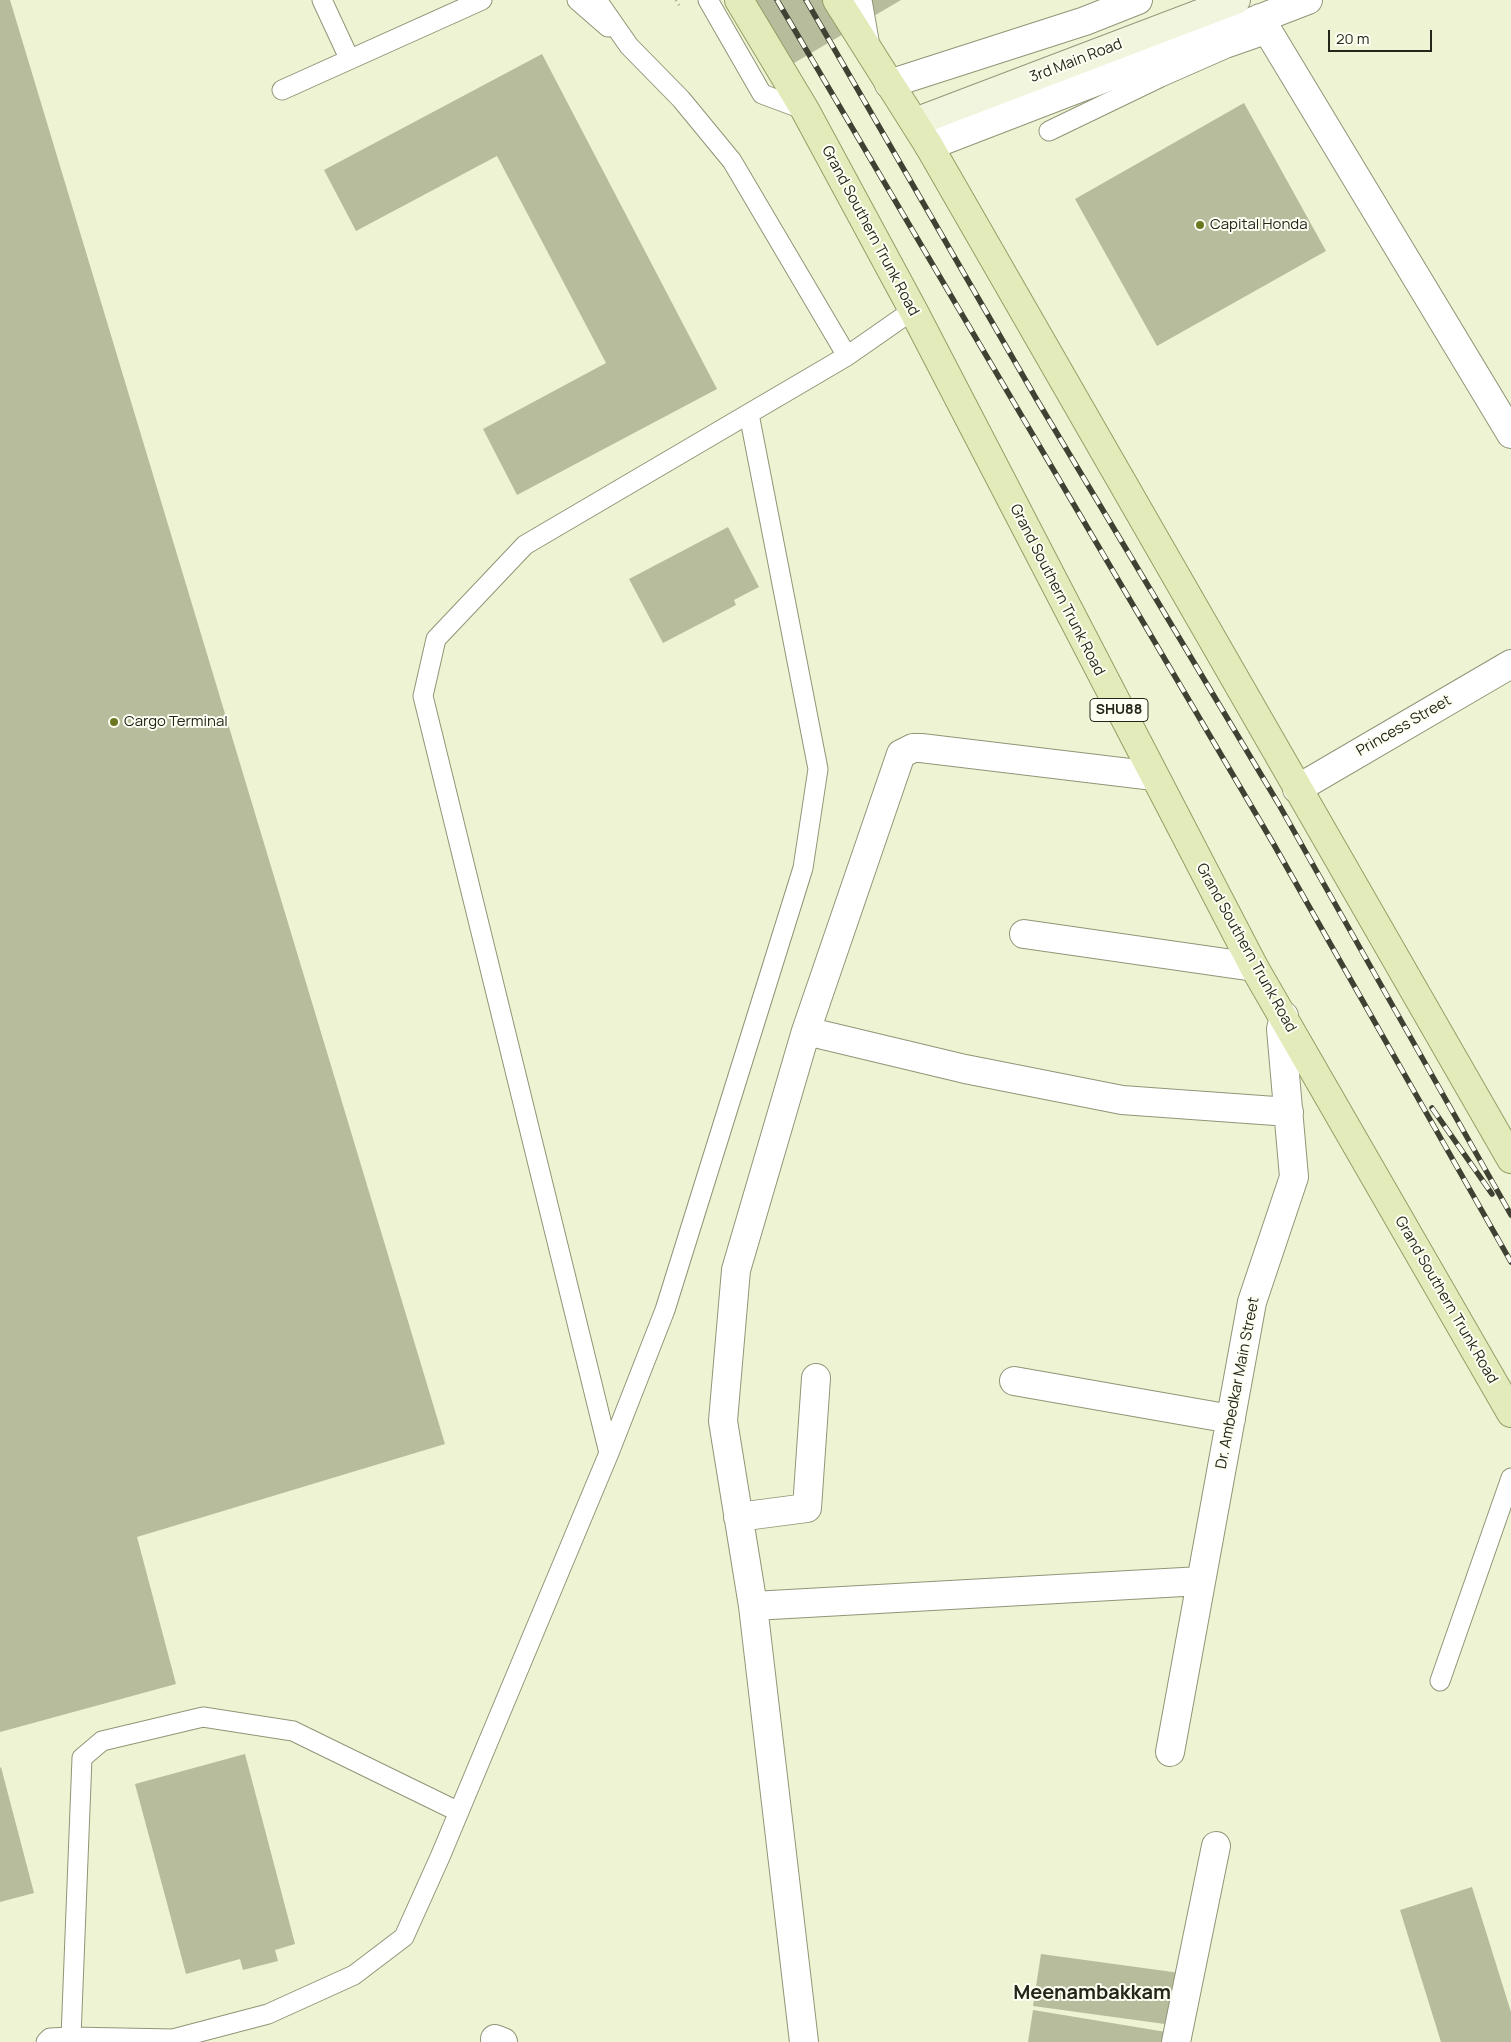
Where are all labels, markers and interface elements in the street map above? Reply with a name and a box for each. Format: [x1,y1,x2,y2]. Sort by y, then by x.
scale bar [1331,20,1435,52]
text: 20 m [1336,28,1369,49]
street label: 3rd Main Road [1027,35,1125,87]
street label: Grand Southern Trunk Road [817,143,923,319]
place label: Capital Honda [1210,216,1308,234]
marker: Capital Honda [1194,219,1206,231]
street label: Grand Southern Trunk Road [1006,501,1108,679]
street label: Princess Street [1353,692,1455,760]
road number: SHU88 [1090,698,1148,722]
place label: Cargo Terminal [124,713,228,731]
marker: Cargo Terminal [108,716,120,728]
street label: Grand Southern Trunk Road [1192,860,1300,1036]
street label: Grand Southern Trunk Road [1391,1213,1501,1387]
street label: Dr. Ambedkar Main Street [1213,1296,1263,1470]
district label: Meenambakkam [1013,1981,1171,2005]

